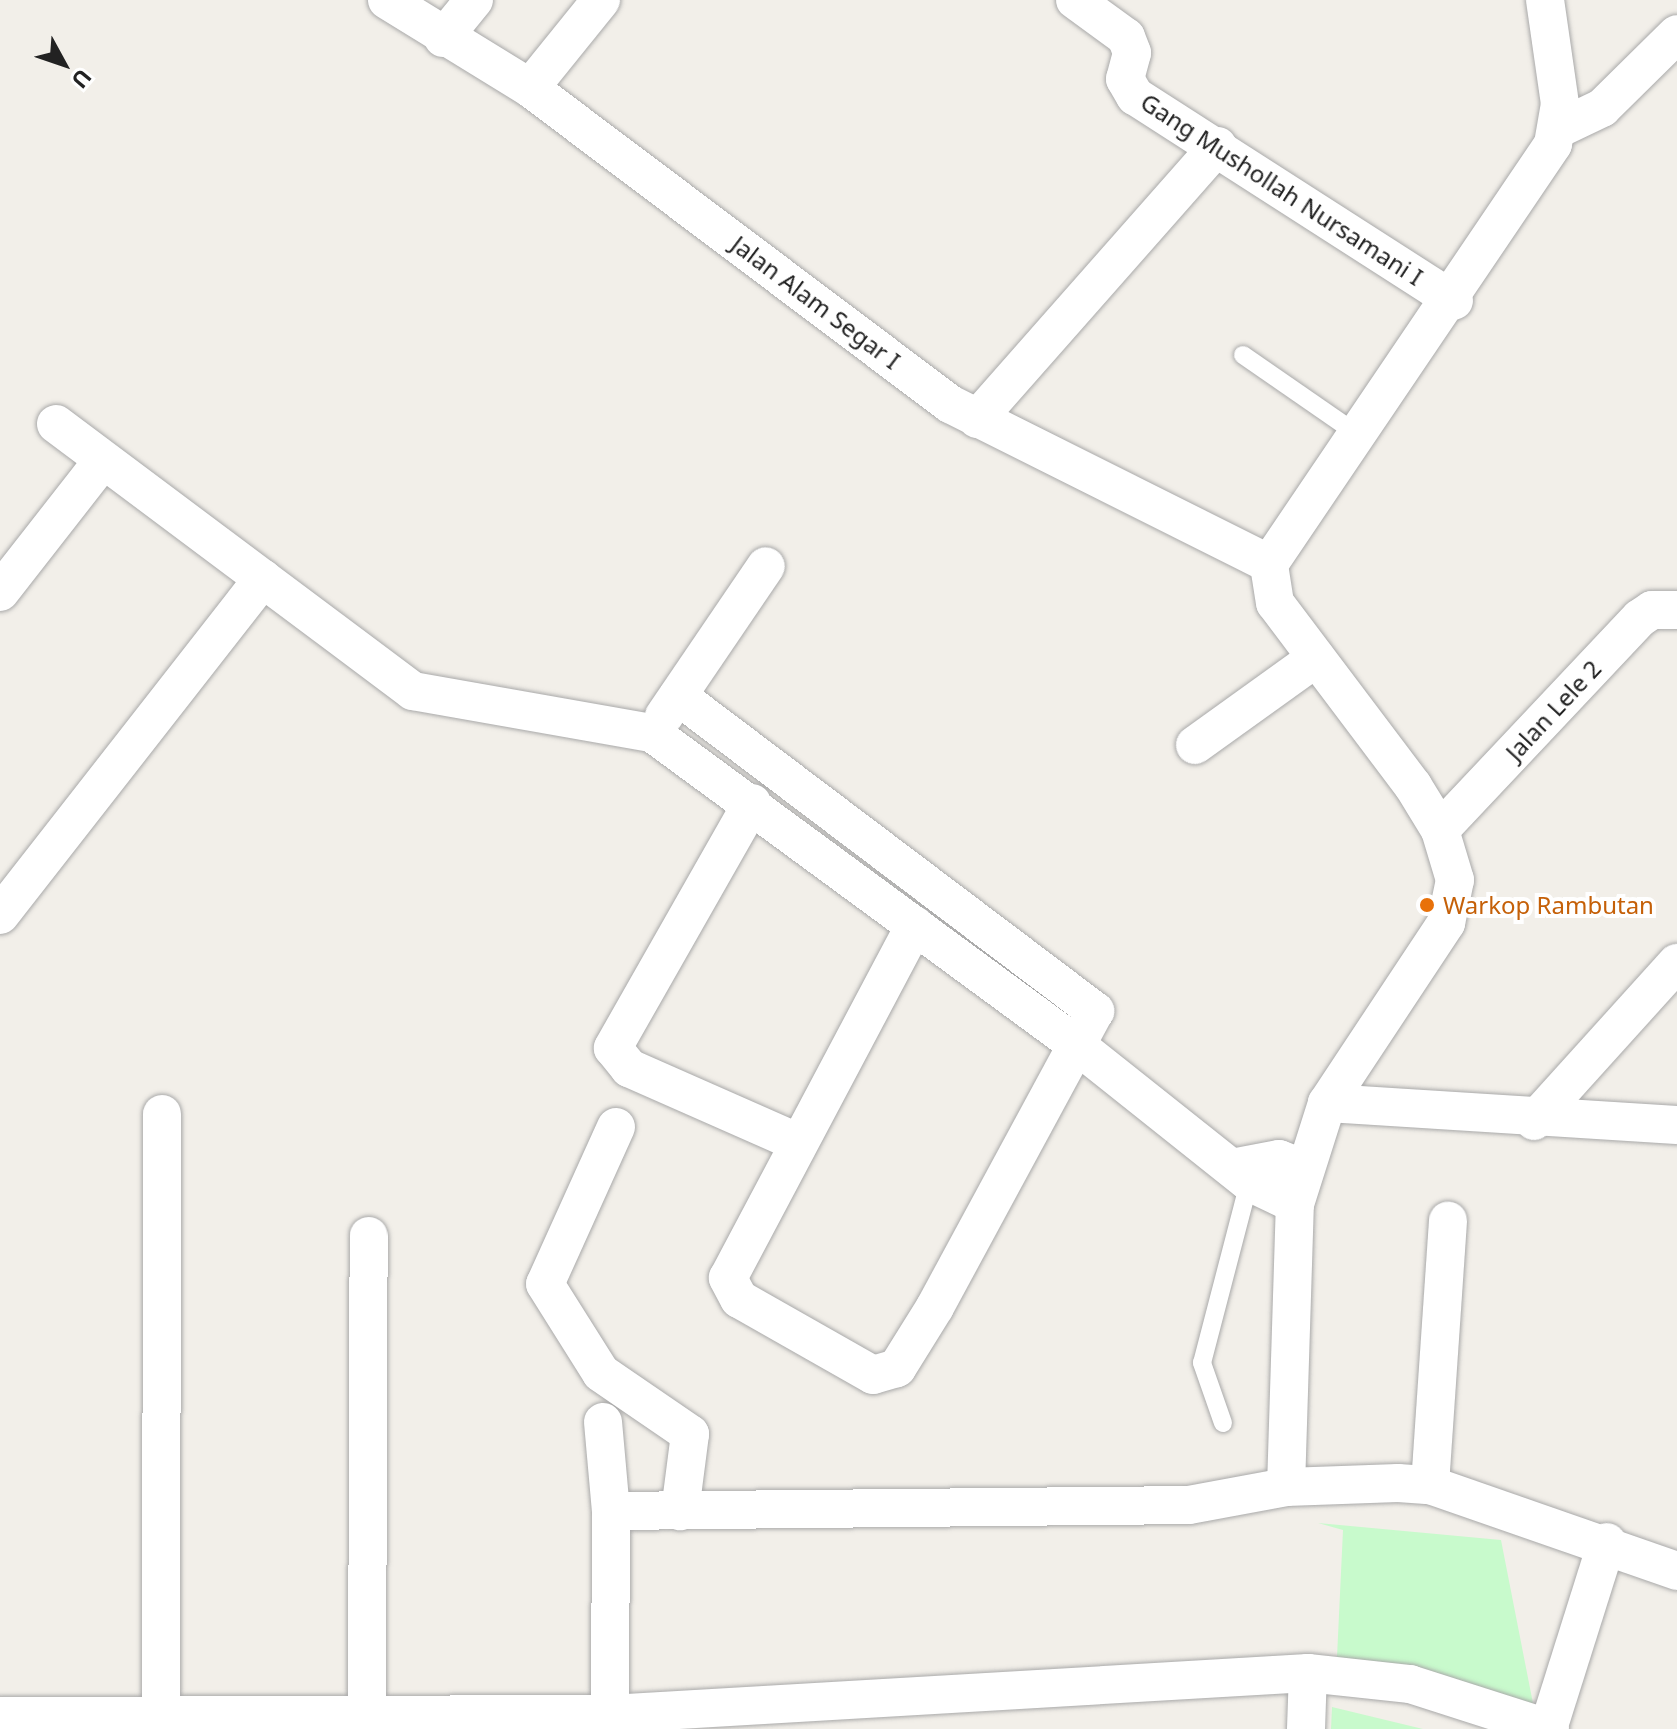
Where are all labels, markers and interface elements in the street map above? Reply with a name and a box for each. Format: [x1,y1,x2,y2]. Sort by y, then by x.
north arrow [24,24,104,104]
text: U [66,63,99,95]
street label: Gang Mushollah Nursamani I [1136,87,1428,291]
street label: Jalan Alam Segar I [726,229,906,375]
street label: Jalan Lele 2 [1499,654,1607,766]
place label: Warkop Rambutan [1443,891,1654,919]
marker: Warkop Rambutan [1418,896,1436,914]

